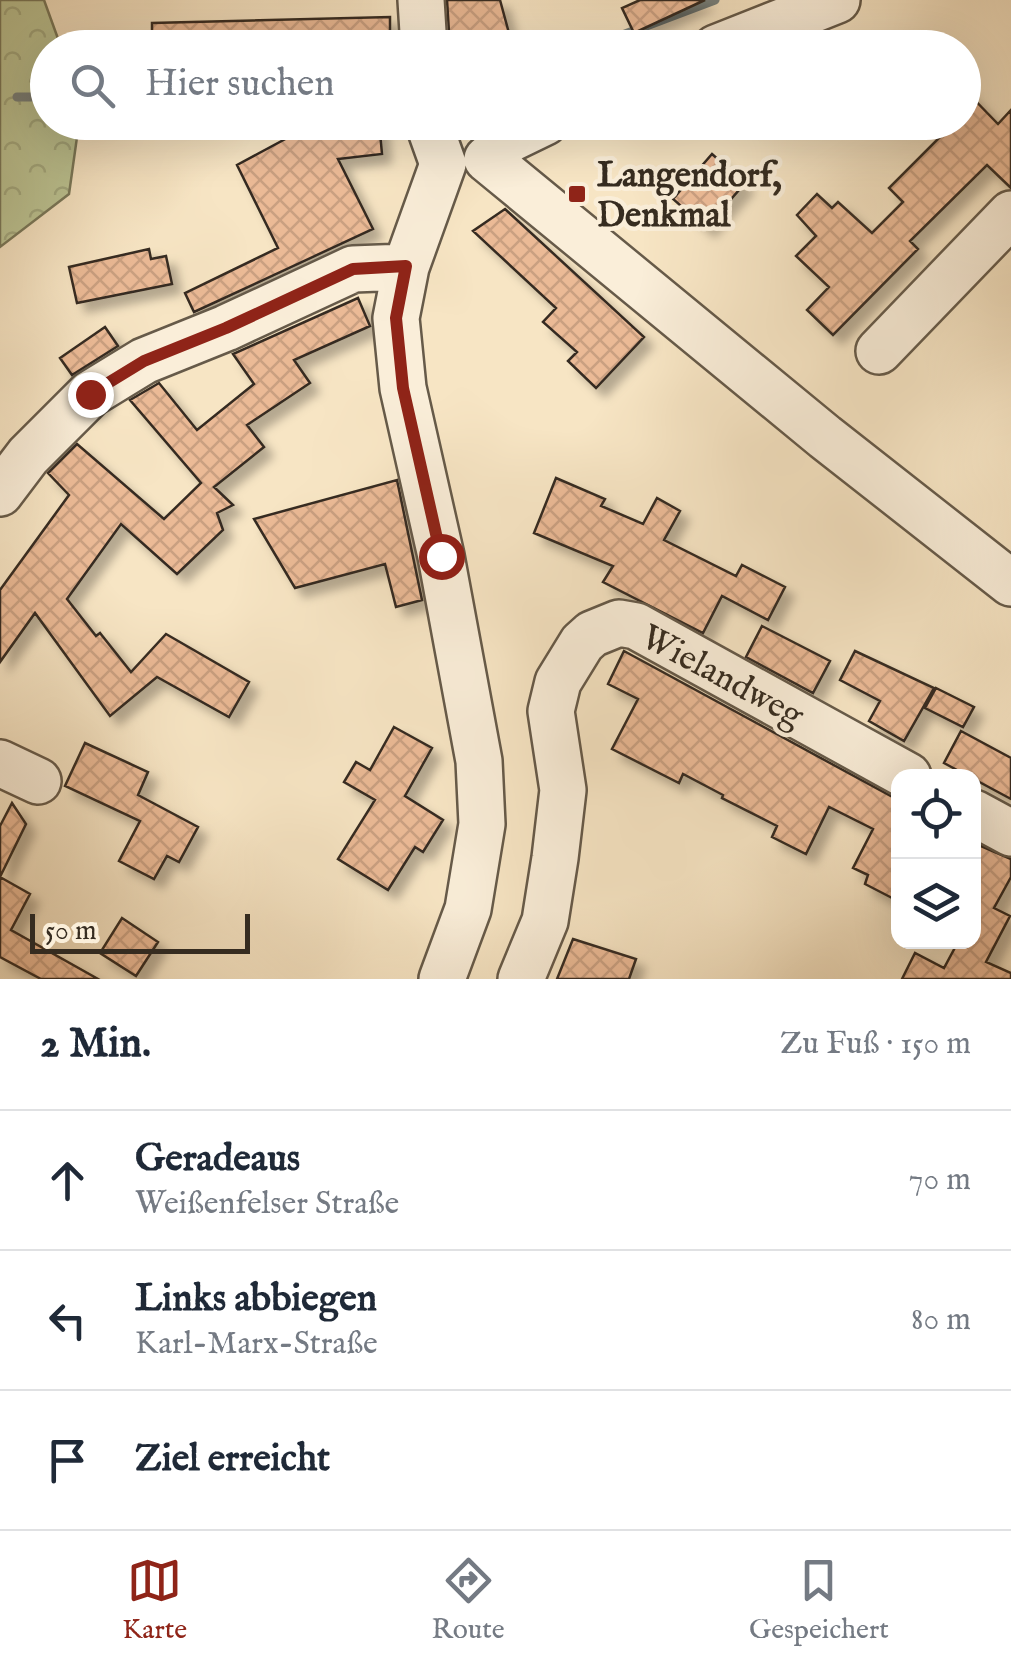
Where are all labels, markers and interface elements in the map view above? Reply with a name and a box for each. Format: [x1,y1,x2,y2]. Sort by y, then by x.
search box [30,30,981,140]
icon: search [65,58,120,113]
text: Hier suchen [145,61,335,109]
place label: Langendorf, Denkmal [597,154,782,239]
marker: Langendorf, Denkmal [566,183,588,205]
route end [68,372,114,418]
route start [419,534,465,580]
street label: Wielandweg [633,615,812,739]
map controls [891,769,981,949]
button: locate [891,769,981,859]
button: layers [891,859,981,949]
scale bar [30,909,250,954]
text: 50 m [45,914,97,949]
text: 2 Min. [40,1018,151,1071]
text: Zu Fuß · 150 m [780,1024,971,1065]
text: Geradeaus [135,1136,300,1184]
icon: ahead [40,1153,95,1208]
text: 70 m [909,1160,971,1201]
text: Weißenfelser Straße [135,1184,399,1225]
text: Links abbiegen [135,1276,377,1324]
icon: left [40,1293,95,1348]
text: 80 m [911,1300,971,1341]
text: Karl-Marx-Straße [135,1324,378,1365]
icon: arrive [40,1433,95,1488]
text: Ziel erreicht [135,1436,330,1484]
tab: Karte [122,1553,187,1648]
tab: Route [431,1553,505,1648]
tab: Gespeichert [749,1553,889,1648]

